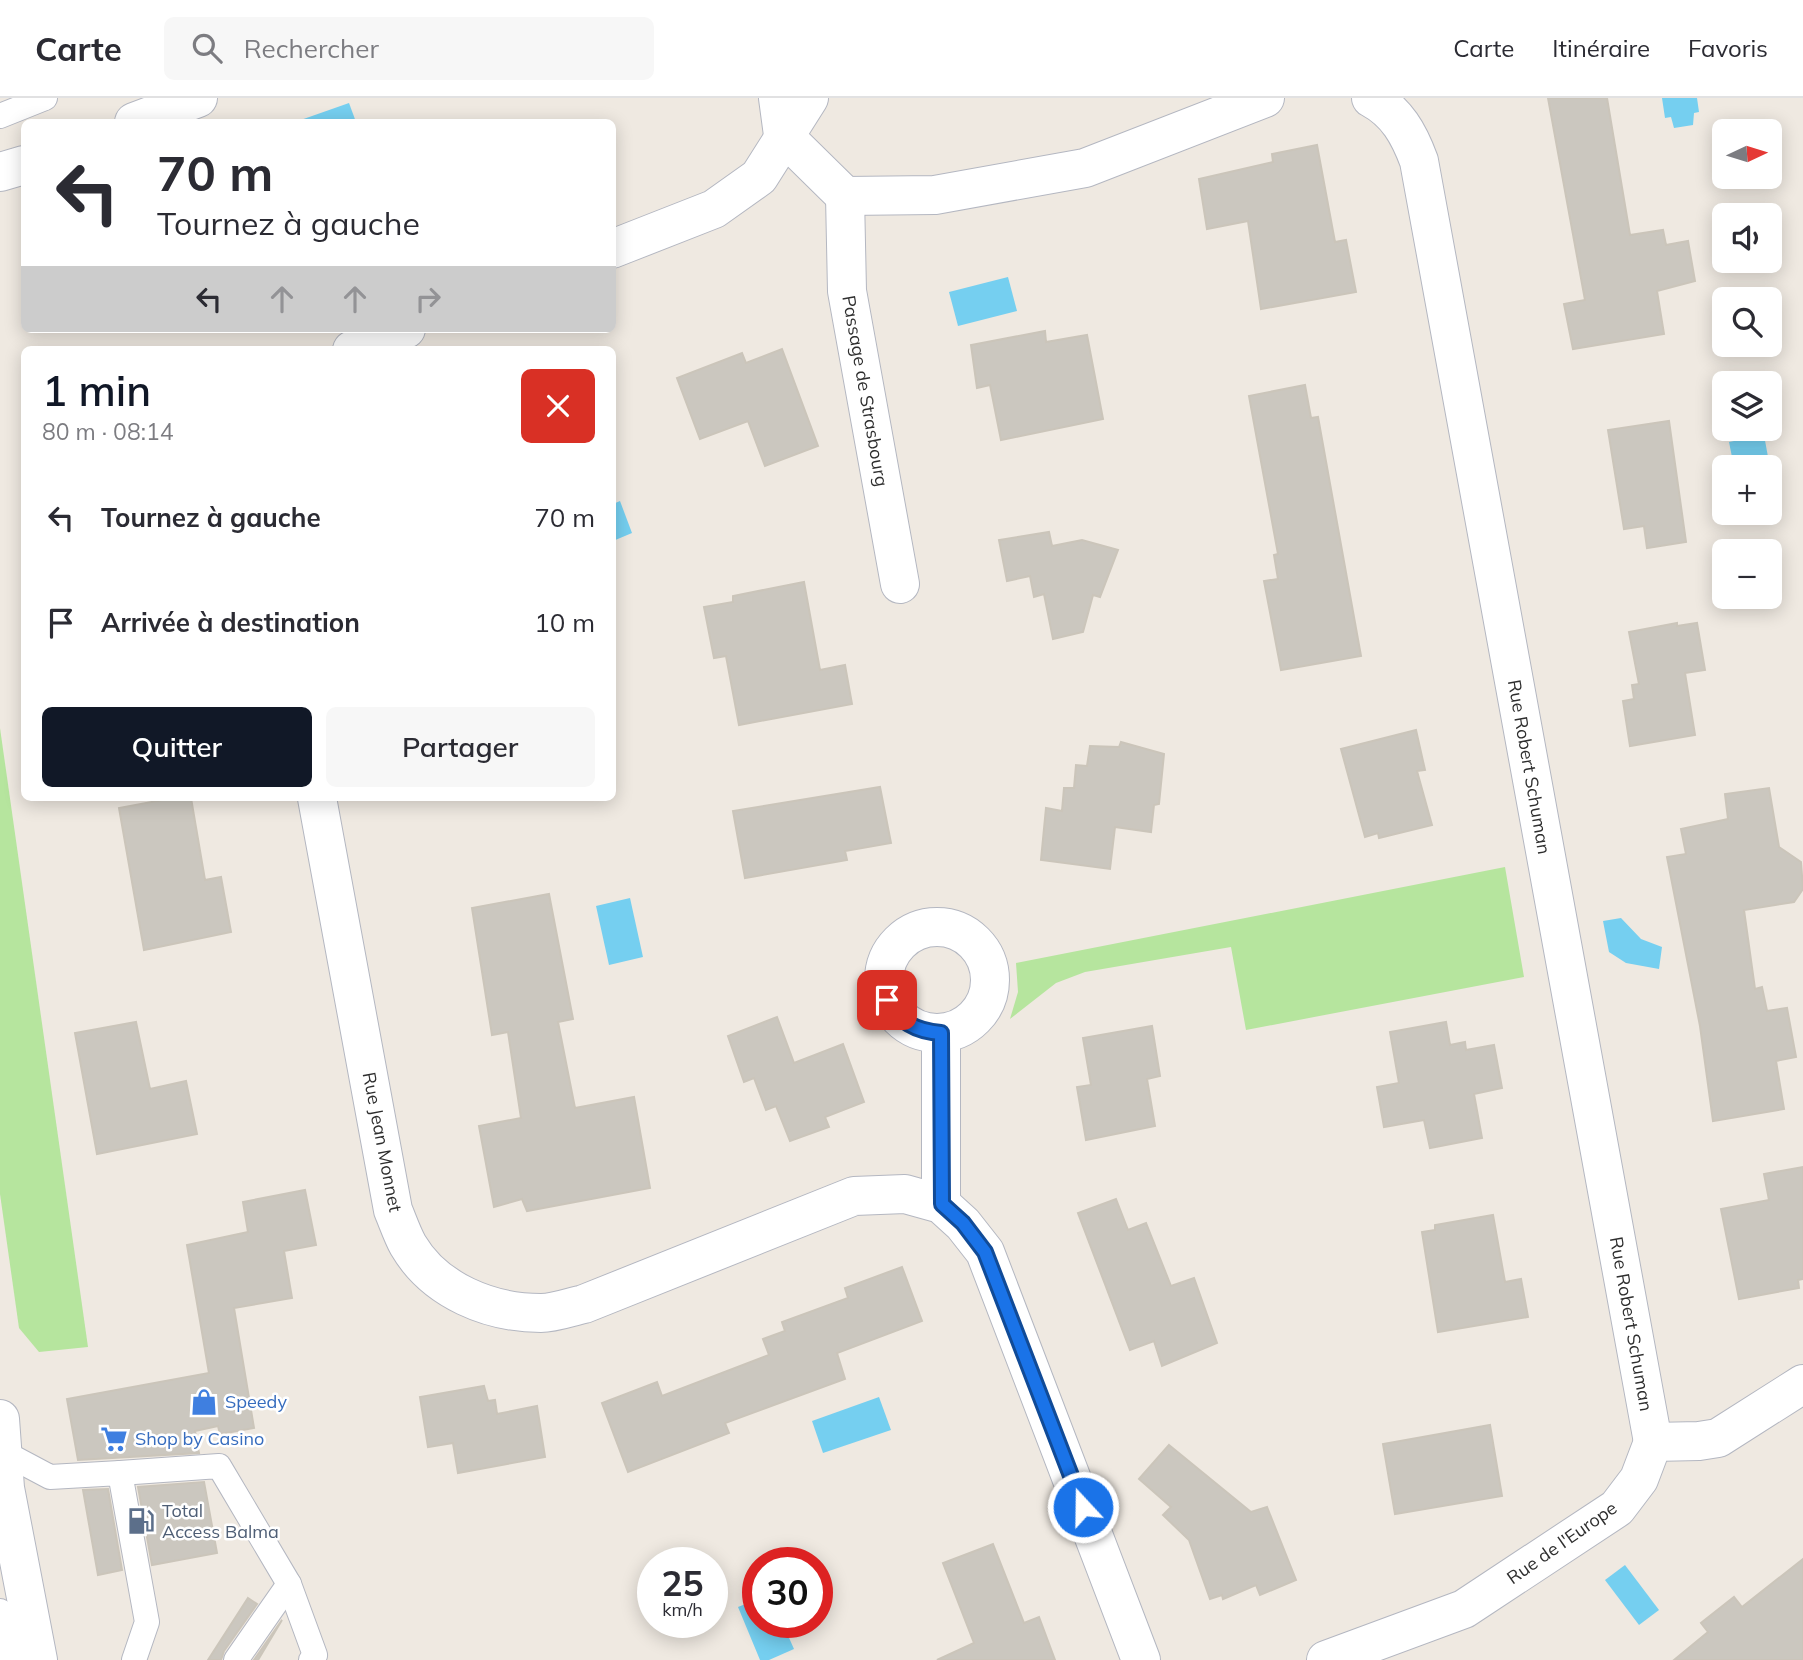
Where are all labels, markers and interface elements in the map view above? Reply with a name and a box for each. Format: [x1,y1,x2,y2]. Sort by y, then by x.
search box [164,17,654,80]
text: Carte [35,28,122,69]
icon: search [188,29,226,67]
text: Rechercher [244,32,379,65]
text: Carte [1453,33,1514,63]
text: Itinéraire [1552,33,1650,63]
text: Favoris [1688,33,1768,63]
north arrow [1712,119,1782,189]
map controls [1712,119,1782,609]
text: 70 m [157,142,273,203]
icon: left [42,147,133,238]
text: Tournez à gauche [157,203,420,243]
button: sound [1712,203,1782,273]
icon: left [190,280,228,318]
icon: ahead [263,280,301,318]
icon: ahead [336,280,374,318]
icon: right [409,280,447,318]
button: search [1712,287,1782,357]
street label: Passage de Strasbourg [837,294,894,488]
text: 1 min [42,364,151,417]
button: close [521,369,595,443]
button: layers [1712,371,1782,441]
text: 80 m · 08:14 [42,417,174,446]
button: + [1712,455,1782,525]
icon: left [42,499,80,537]
text: Tournez à gauche [101,501,321,534]
text: 70 m [534,501,595,534]
button: − [1712,539,1782,609]
icon: arrive [42,604,80,642]
text: Arrivée à destination [101,606,360,639]
text: 10 m [534,606,595,639]
street label: Rue Robert Schuman [1503,678,1556,856]
button: Quitter [42,707,312,787]
button: Partager [326,707,595,787]
pin [857,970,917,1030]
icon: arrive [868,981,906,1019]
street label: Rue Jean Monnet [358,1070,407,1214]
street label: Rue Robert Schuman [1605,1235,1658,1413]
shop icon: Speedy [189,1387,219,1417]
place label: Speedy [225,1390,287,1413]
supermarket icon: Shop by Casino [99,1424,129,1454]
place label: Shop by Casino [135,1427,264,1450]
position arrow [1046,1470,1120,1544]
street label: Rue de l'Europe [1502,1496,1621,1589]
place label: Total Access Balma [162,1499,279,1543]
fuel station icon: Total Access Balma [126,1506,156,1536]
speed limit sign: 30 [742,1547,833,1638]
text: 25 [661,1561,704,1605]
text: km/h [662,1598,703,1621]

